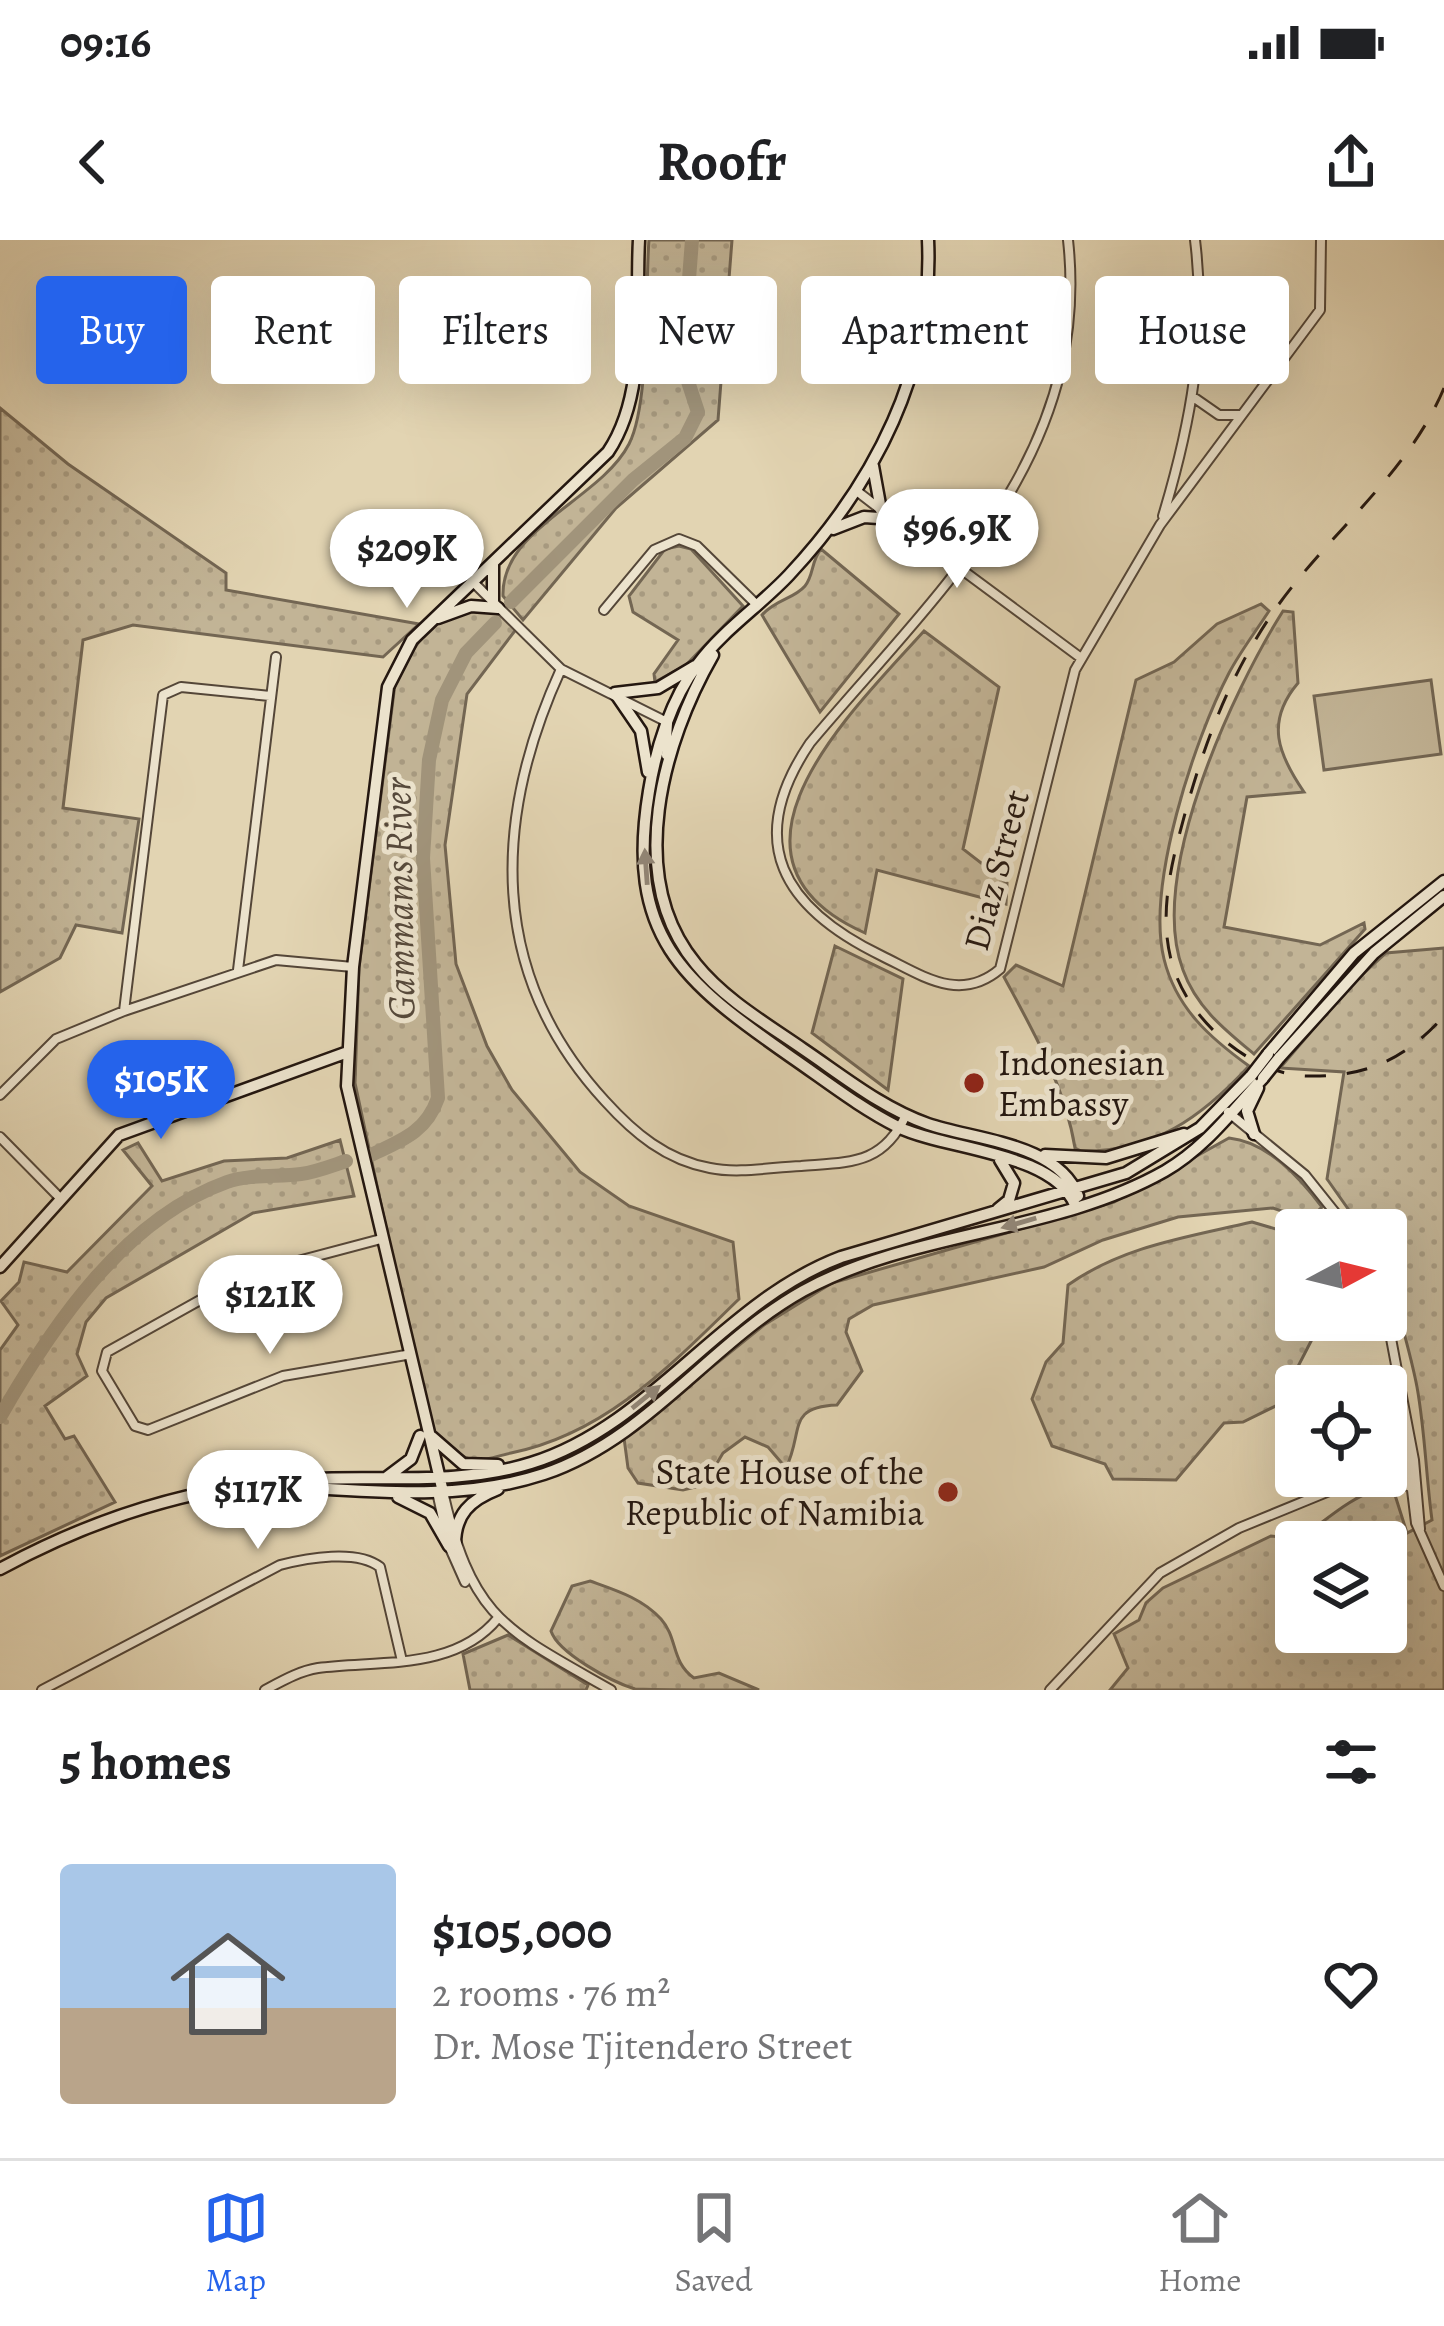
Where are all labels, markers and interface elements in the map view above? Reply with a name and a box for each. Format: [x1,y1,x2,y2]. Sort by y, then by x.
text: 09:16 [60,11,151,73]
text: Roofr [657,125,787,199]
icon: back [60,129,126,195]
icon: share [1318,129,1384,195]
chip: Buy [36,276,187,384]
chip: Rent [211,276,375,384]
chip: Filters [399,276,591,384]
chip: New [615,276,777,384]
chip: Apartment [801,276,1071,384]
chip: House [1095,276,1289,384]
pin: $96.9K [859,489,1055,591]
text: $96.9K [903,501,1011,554]
pin: $209K [323,509,491,611]
text: $209K [357,521,457,574]
water label: Gammams River [370,776,428,1021]
street label: Diaz Street [951,784,1041,956]
one-way arrow [636,848,655,886]
place label: Indonesian Embassy [998,1038,1165,1128]
pin: $105K [77,1040,245,1142]
text: $105K [114,1052,208,1105]
marker: Indonesian Embassy [961,1070,987,1096]
north arrow [1275,1209,1407,1341]
map controls [1275,1209,1407,1653]
one-way arrow [1000,1215,1036,1233]
pin: $121K [186,1255,354,1357]
text: $121K [225,1267,315,1320]
button: locate [1275,1365,1407,1497]
one-way arrow [630,1385,661,1410]
place label: State House of the Republic of Namibia [625,1447,924,1537]
pin: $117K [174,1450,342,1552]
text: $117K [214,1462,302,1515]
marker: State House of the Republic of Namibia [935,1479,961,1505]
button: layers [1275,1521,1407,1653]
text: 5 homes [60,1727,232,1797]
icon: filters [1318,1729,1384,1795]
text: $105,000 [432,1896,612,1966]
icon: home [156,1912,300,2056]
icon: heart [1318,1951,1384,2017]
text: 2 rooms · 76 m² [432,1966,670,2019]
text: Dr. Mose Tjitendero Street [432,2019,852,2072]
tab: Map [203,2185,269,2302]
tab: Saved [674,2185,753,2302]
tab: Home [1158,2185,1241,2302]

